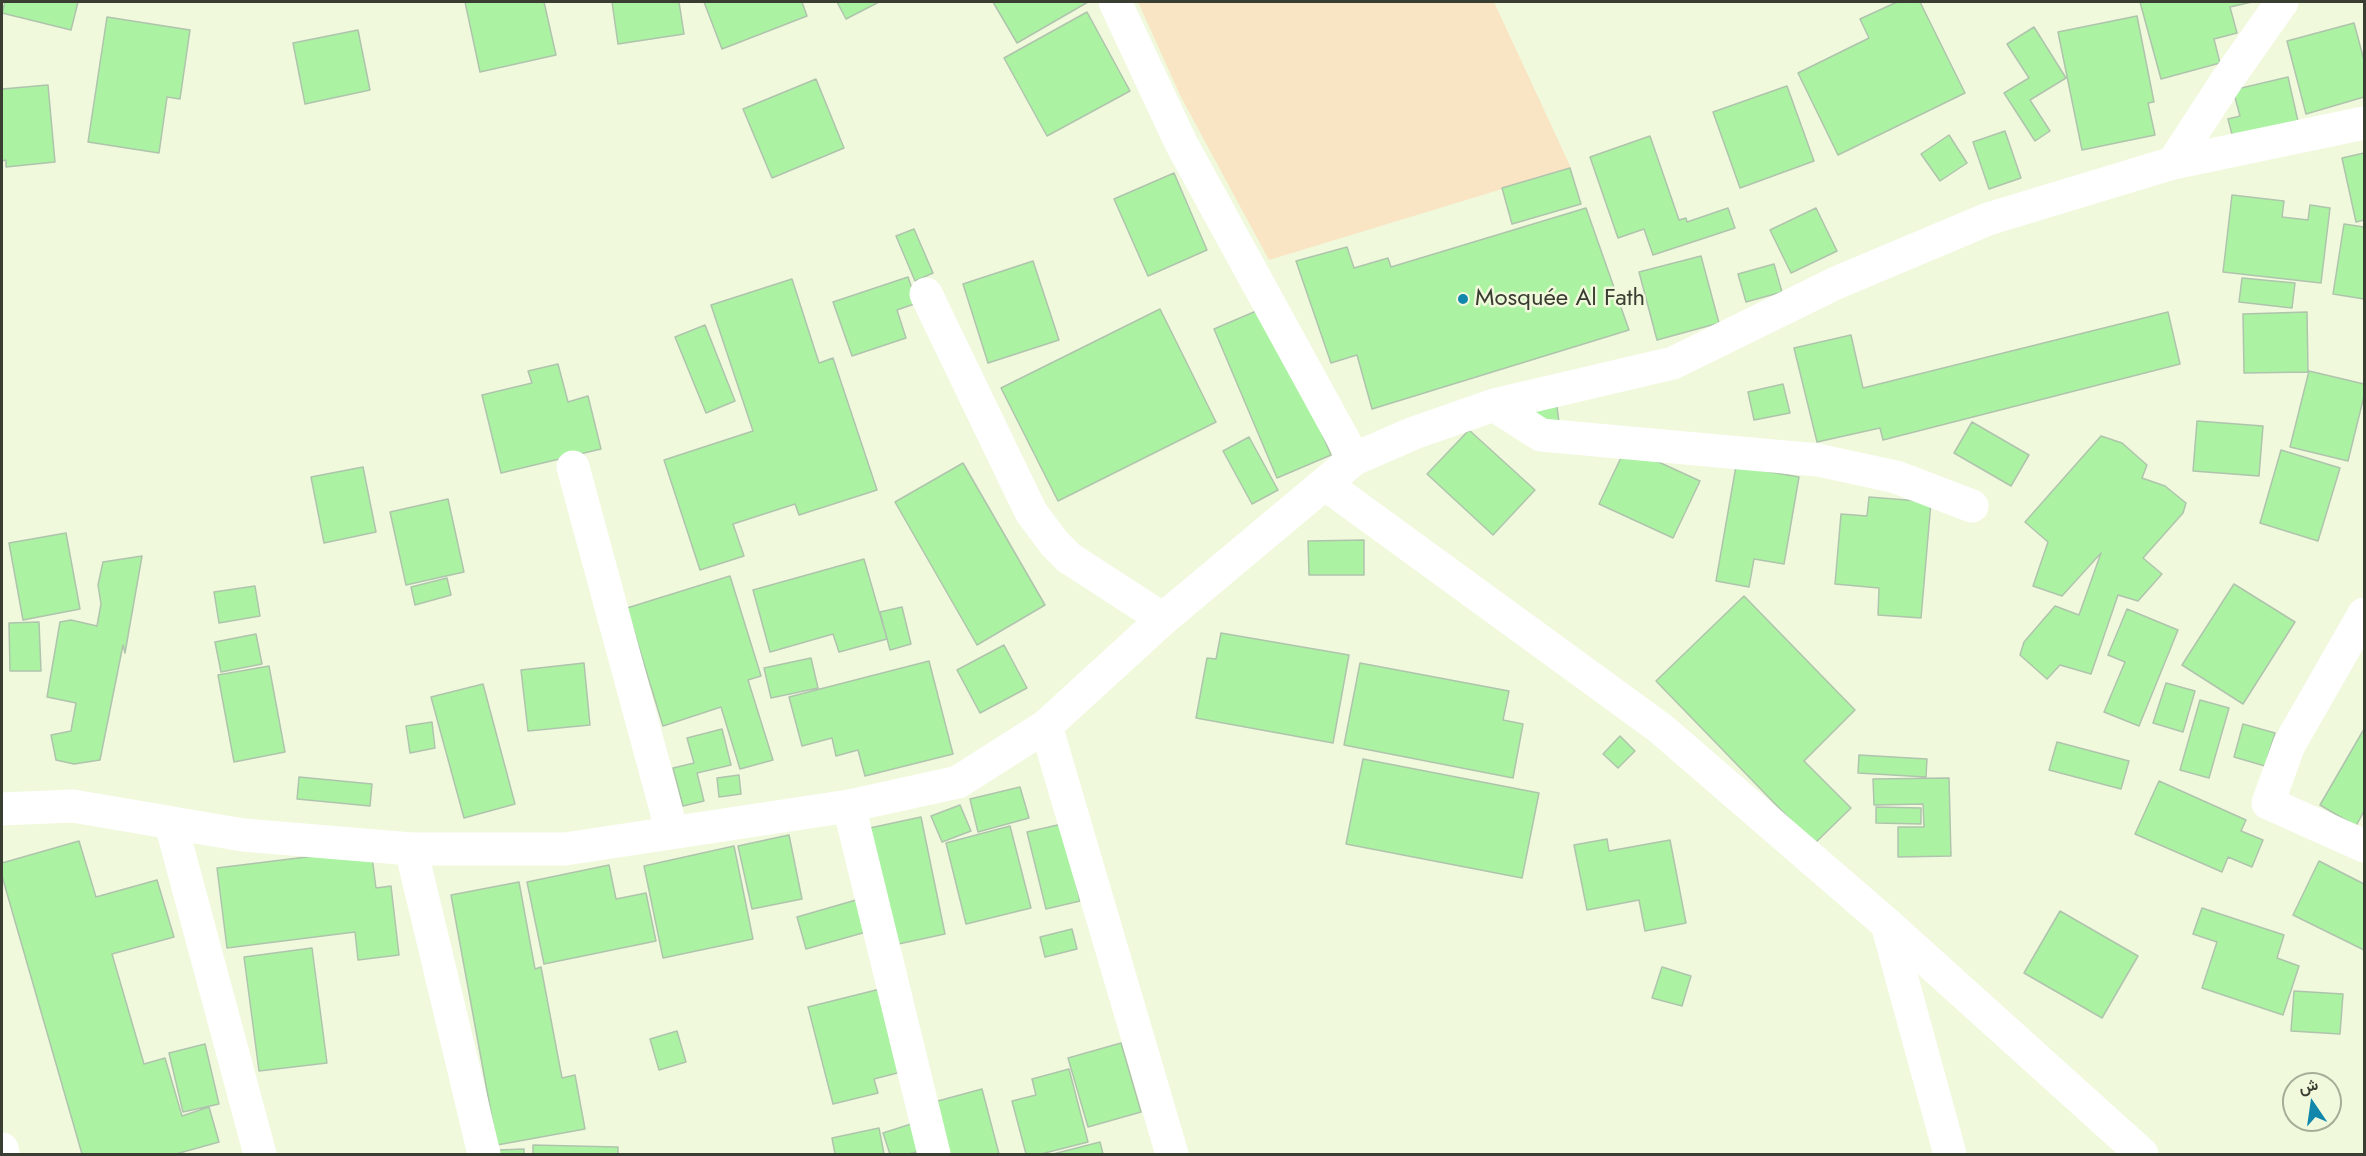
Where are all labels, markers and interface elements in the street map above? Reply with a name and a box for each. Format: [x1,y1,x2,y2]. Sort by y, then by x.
place label: Mosquée Al Fath [1475,285,1645,313]
marker: Mosquée Al Fath [1456,292,1470,306]
north arrow [2282,1072,2342,1132]
text: ش [2296,1073,2320,1099]

